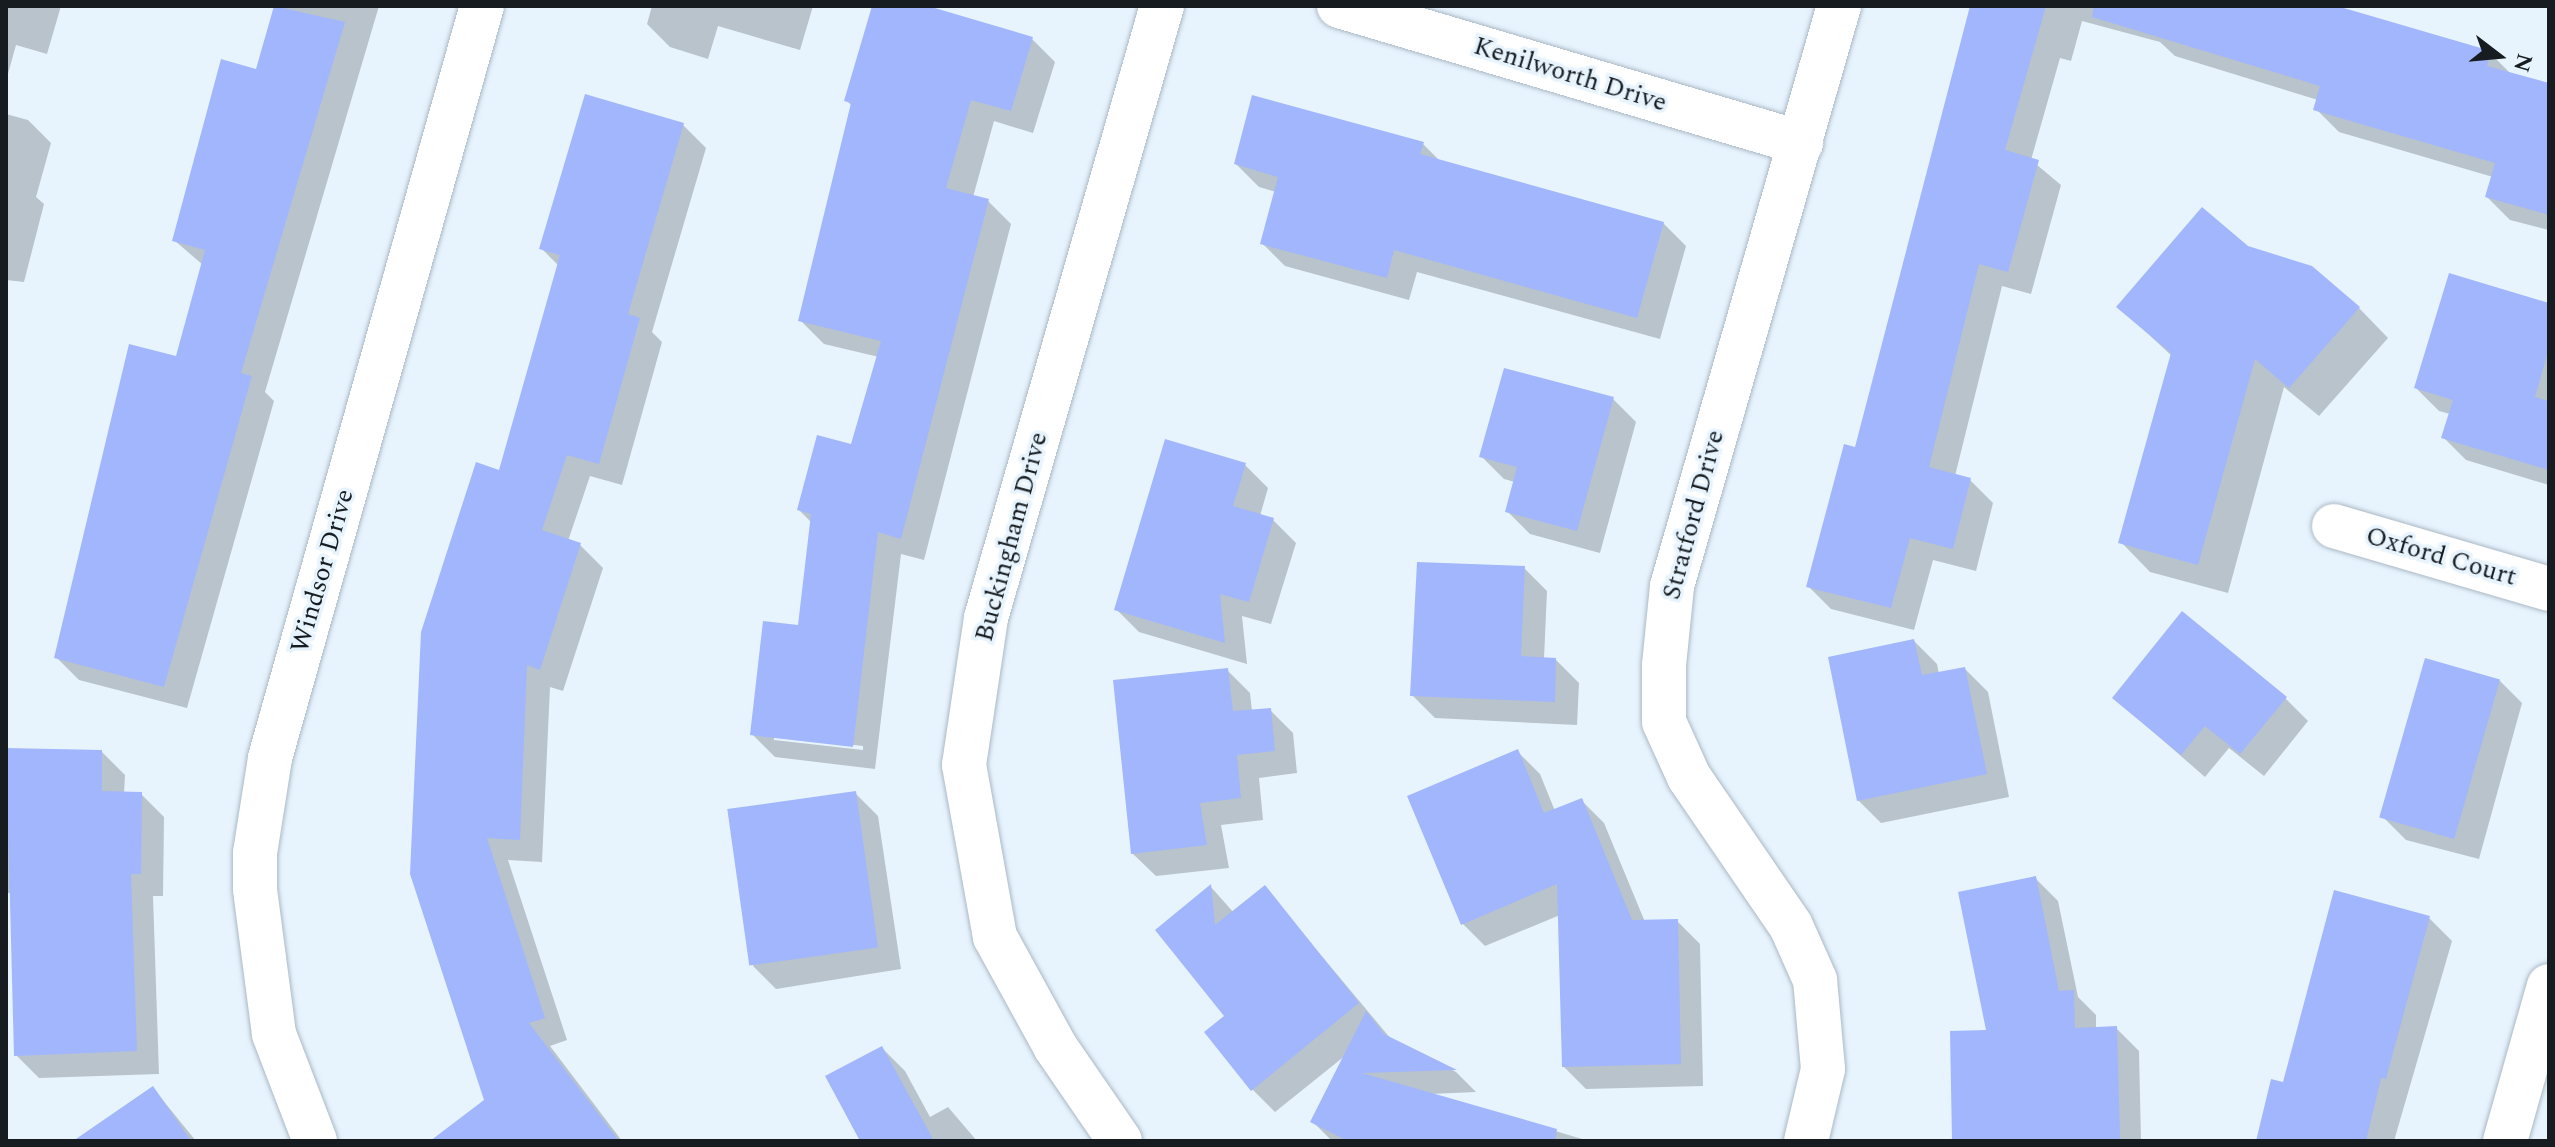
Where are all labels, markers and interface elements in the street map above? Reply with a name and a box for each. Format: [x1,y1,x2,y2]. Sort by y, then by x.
north arrow [2459,16,2539,96]
street label: Kenilworth Drive [1470,31,1670,119]
text: N [2504,50,2541,76]
street label: Stratford Drive [1656,427,1732,603]
street label: Buckingham Drive [969,429,1055,645]
street label: Windsor Drive [285,486,361,656]
street label: Oxford Court [2362,521,2520,593]

